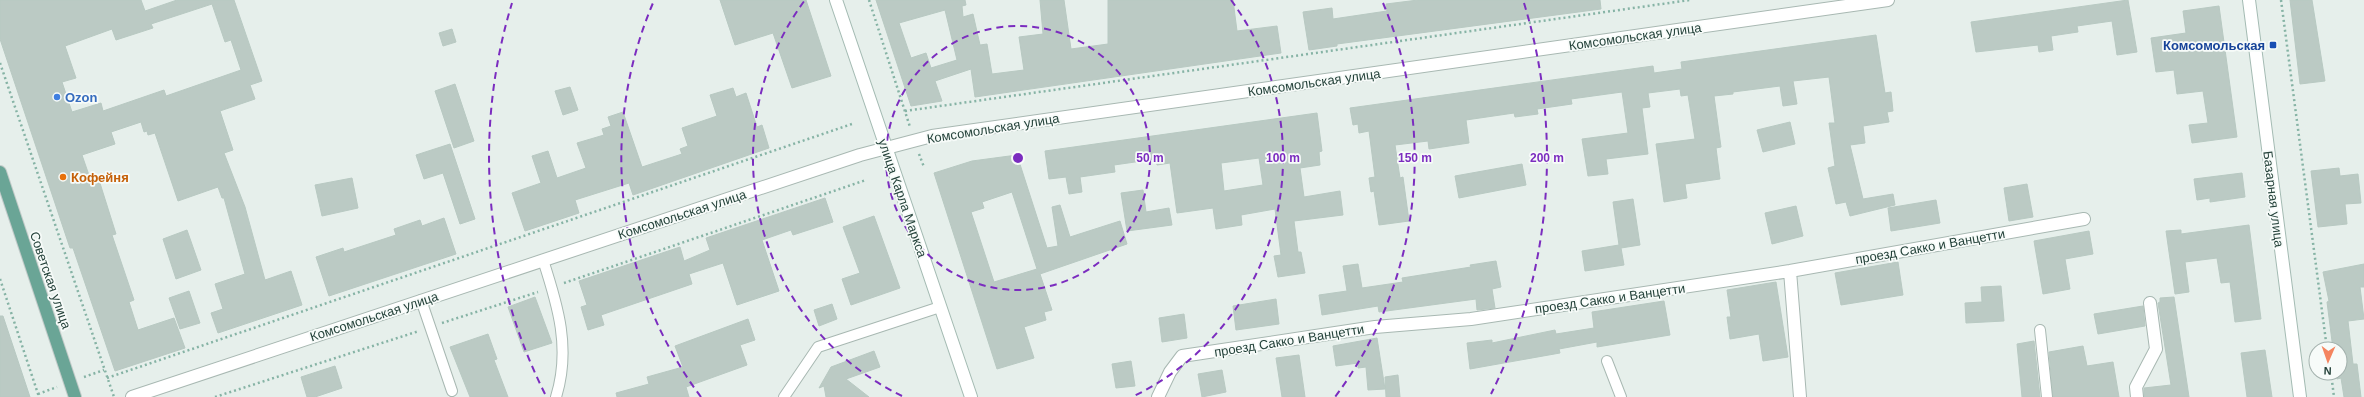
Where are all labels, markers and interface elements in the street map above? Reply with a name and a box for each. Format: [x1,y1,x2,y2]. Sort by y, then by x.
street label: Комсомольская улица [1568,20,1703,53]
place label: Комсомольская [2163,38,2265,53]
marker: Комсомольская [2268,40,2278,50]
street label: Комсомольская улица [1247,66,1382,99]
place label: Ozon [65,90,98,105]
marker: Ozon [52,92,62,102]
street label: Комсомольская улица [926,110,1061,146]
street label: улица Карла Маркса [875,137,930,260]
street label: Базарная улица [2260,150,2287,249]
centre of rings [1011,151,1025,165]
text: 50 m [1136,151,1164,165]
text: 100 m [1266,151,1300,165]
text: 150 m [1398,151,1432,165]
text: 200 m [1530,151,1564,165]
place label: Кофейня [71,170,129,185]
marker: Кофейня [58,172,68,182]
street label: Комсомольская улица [616,186,749,242]
street label: проезд Сакко и Ванцетти [1854,226,2006,267]
street label: Советская улица [27,229,74,332]
street label: проезд Сакко и Ванцетти [1534,281,1686,316]
street label: Комсомольская улица [308,288,441,344]
street label: проезд Сакко и Ванцетти [1213,321,1365,360]
north arrow [2308,341,2348,381]
text: N [2323,365,2332,377]

